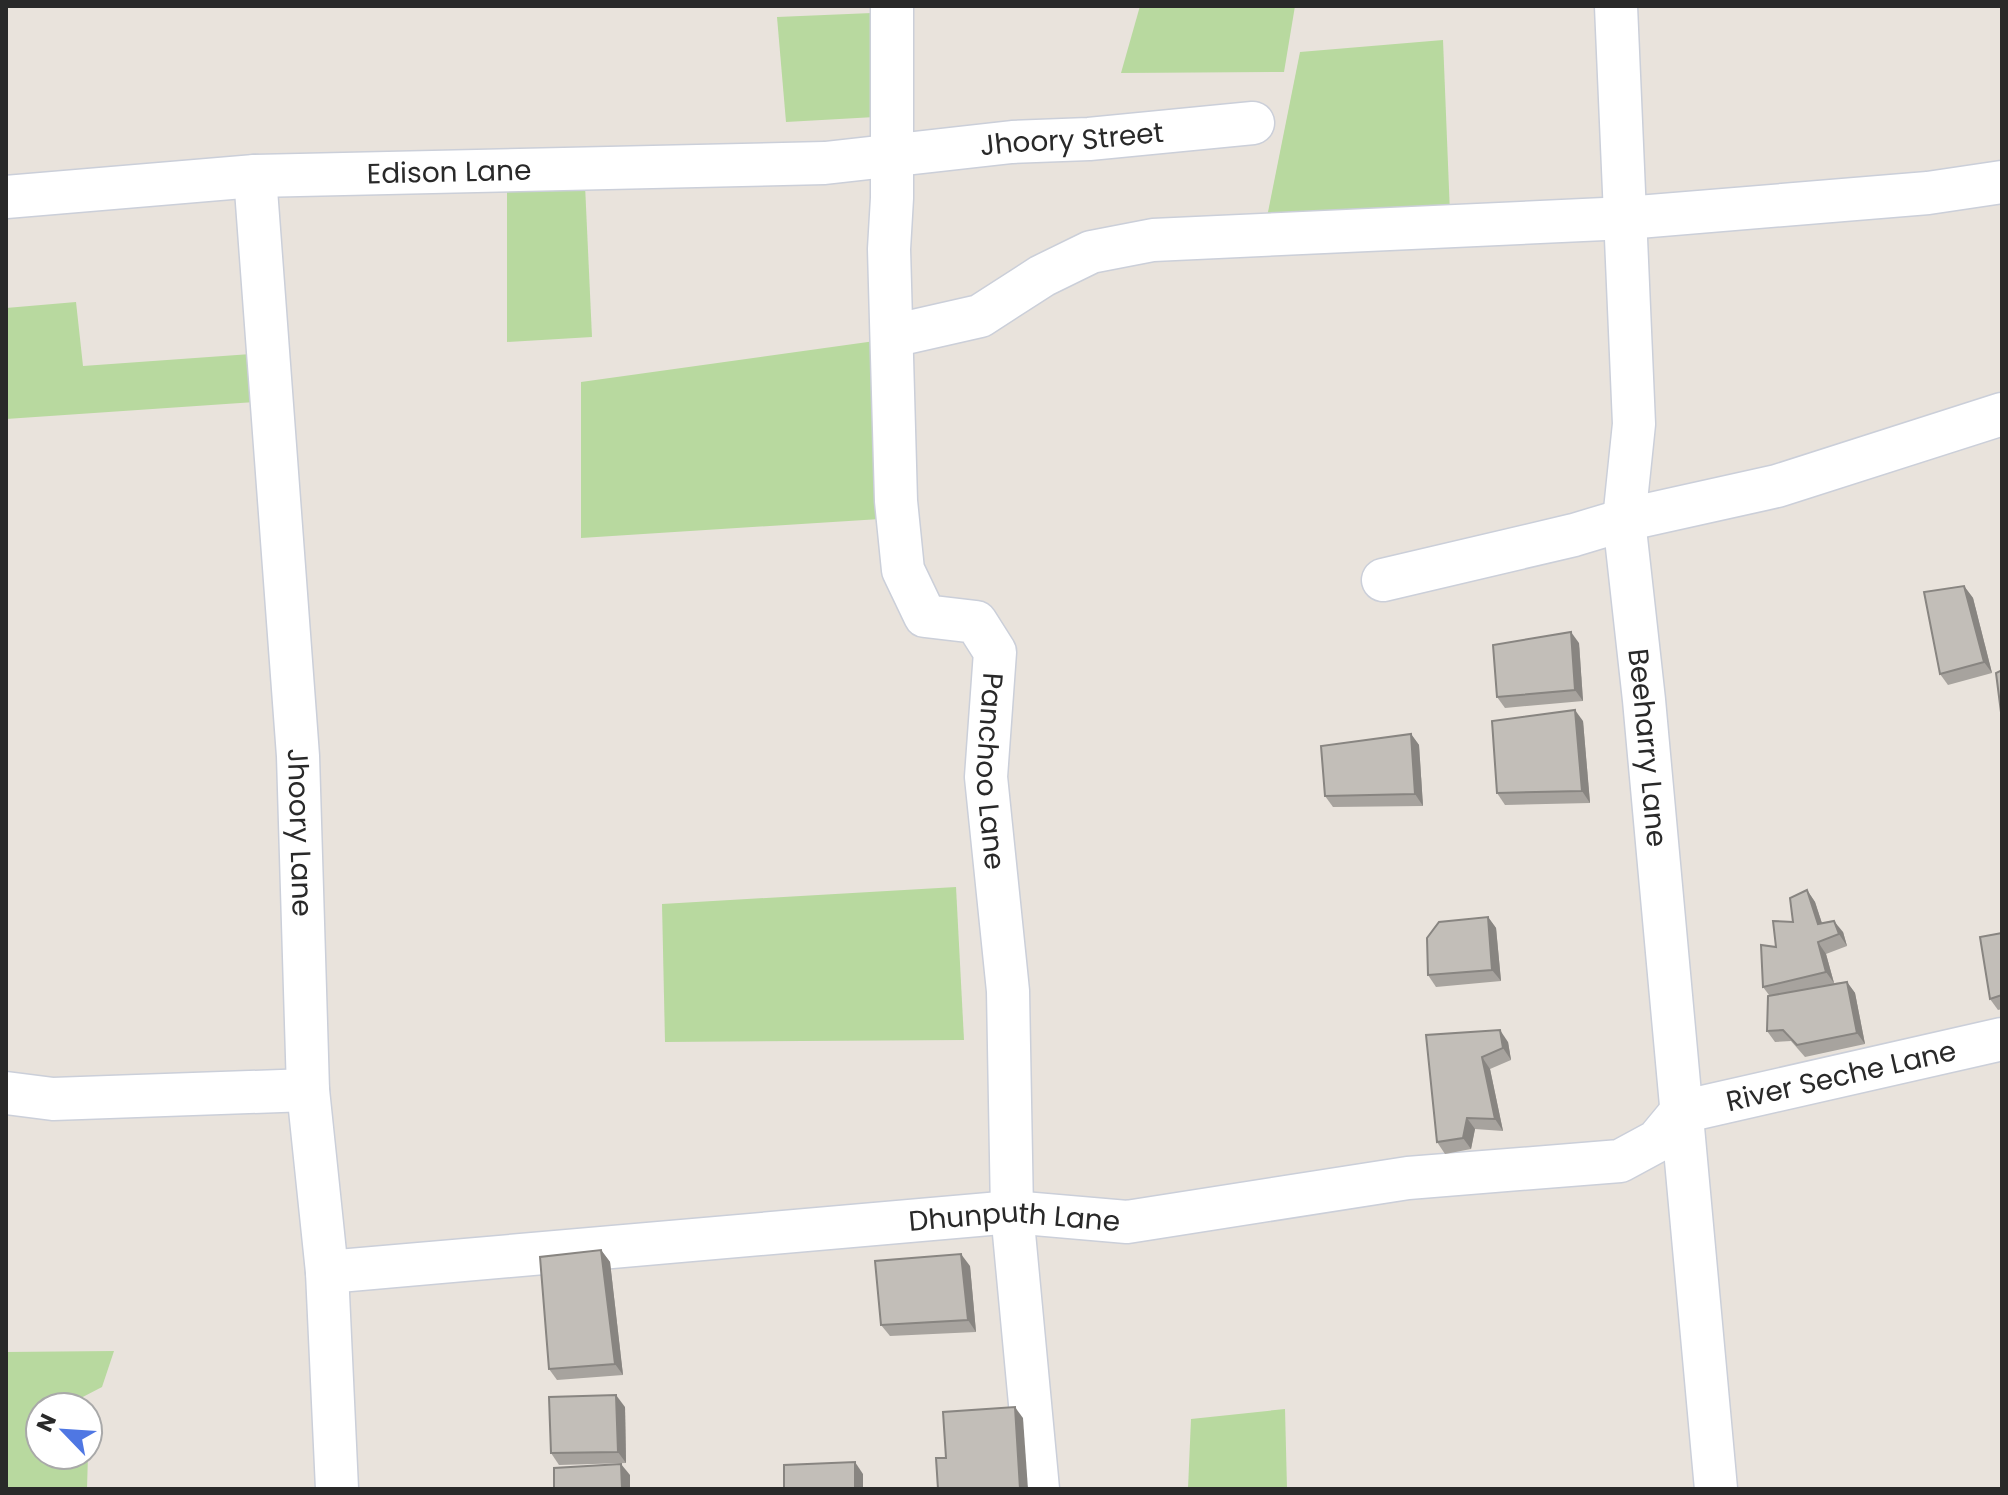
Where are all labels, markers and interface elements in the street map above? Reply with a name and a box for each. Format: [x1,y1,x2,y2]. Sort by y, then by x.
street label: Jhoory Street [978,113,1166,165]
street label: Edison Lane [366,151,532,193]
street label: Beeharry Lane [1618,647,1676,849]
street label: Panchoo Lane [966,671,1014,872]
street label: Jhoory Lane [277,747,322,917]
street label: River Seche Lane [1722,1031,1960,1121]
street label: Dhunputh Lane [907,1192,1122,1241]
north arrow [24,1391,104,1471]
text: N [29,1409,64,1437]

